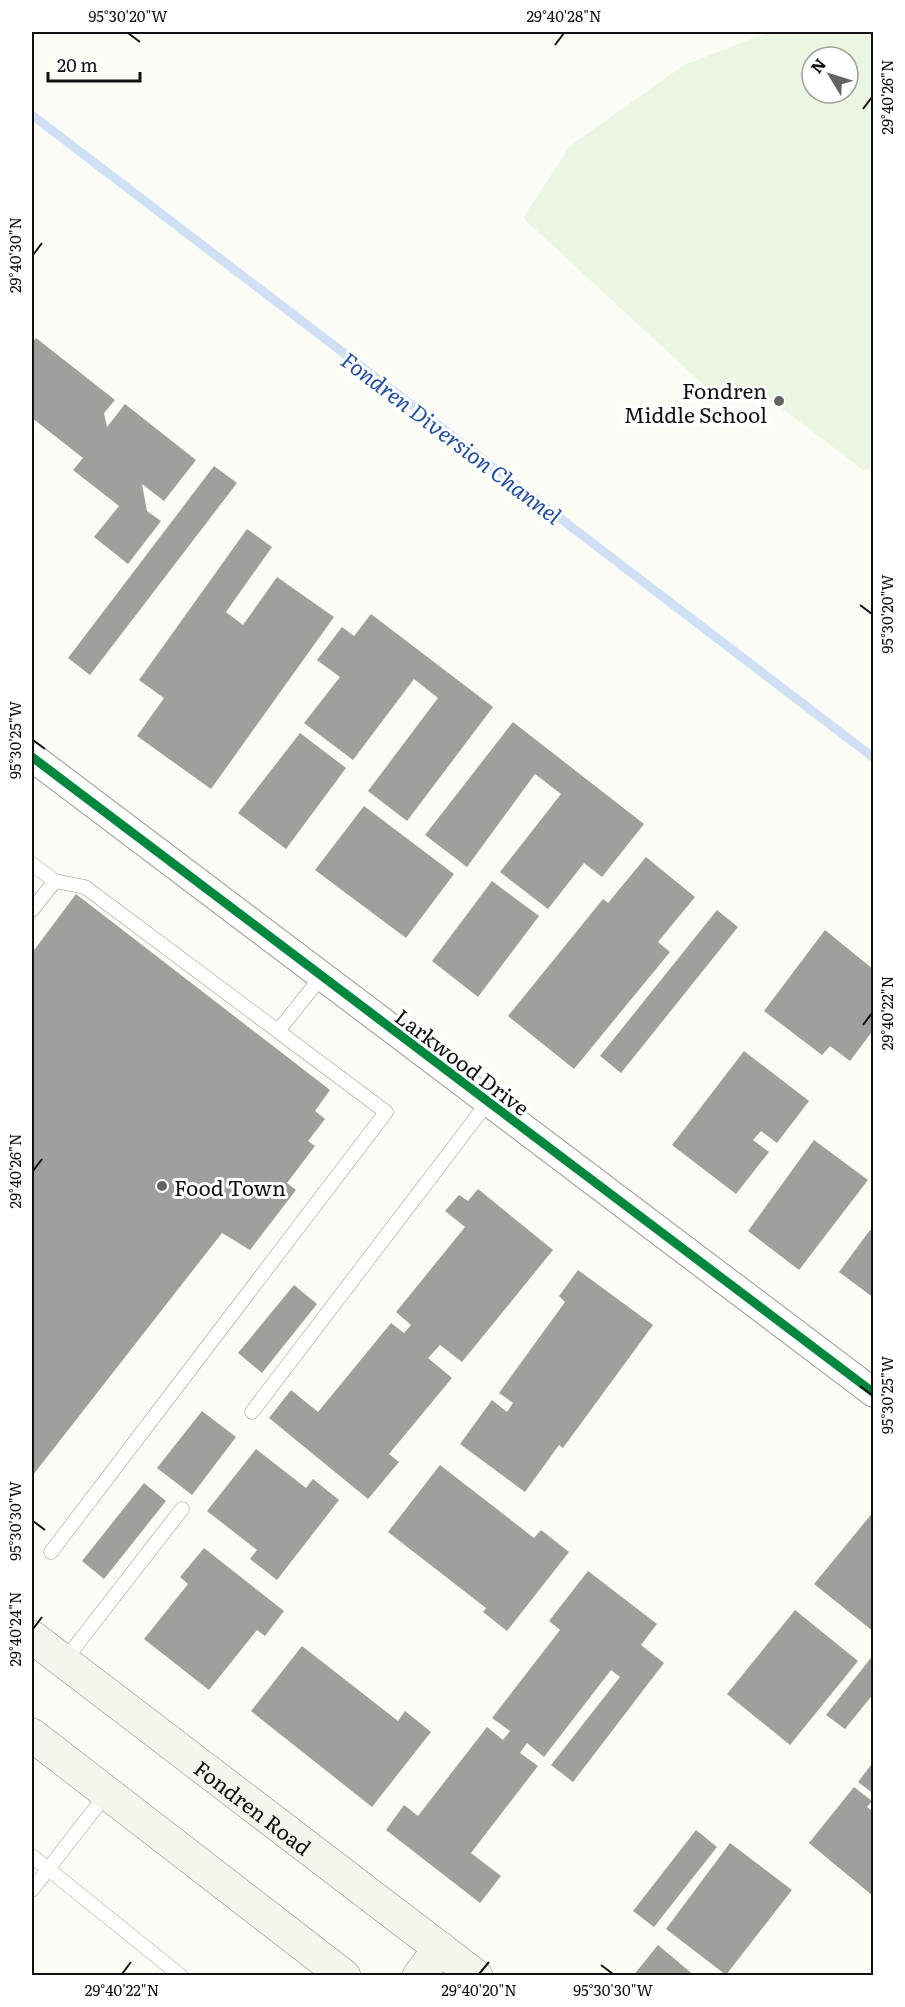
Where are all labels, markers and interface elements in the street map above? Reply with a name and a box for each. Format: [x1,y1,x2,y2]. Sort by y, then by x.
text: 95°30'20"W [88,4,168,27]
text: 29°40'28"N [526,4,602,27]
scale bar [48,45,140,83]
north arrow [800,45,860,105]
text: 20 m [57,51,98,78]
text: N [804,52,831,78]
text: 29°40'26"N [875,60,898,134]
text: 29°40'30"N [3,217,26,293]
water label: Fondren Diversion Channel [335,343,570,531]
place label: Fondren Middle School [624,374,767,429]
marker: Fondren Middle School [772,394,786,408]
text: 95°30'20"W [875,574,898,654]
text: 95°30'25"W [3,700,26,779]
text: 29°40'22"N [875,976,898,1050]
street label: Larkwood Drive [389,1000,537,1122]
text: 29°40'26"N [3,1134,26,1208]
place label: Food Town [174,1171,286,1202]
marker: Food Town [155,1179,169,1193]
text: 95°30'25"W [875,1355,898,1434]
text: 95°30'30"W [3,1481,26,1561]
text: 29°40'24"N [3,1591,26,1667]
street label: Fondren Road [189,1751,319,1861]
text: 29°40'22"N [85,1978,159,2001]
text: 29°40'20"N [441,1978,517,2001]
text: 95°30'30"W [573,1978,653,2001]

